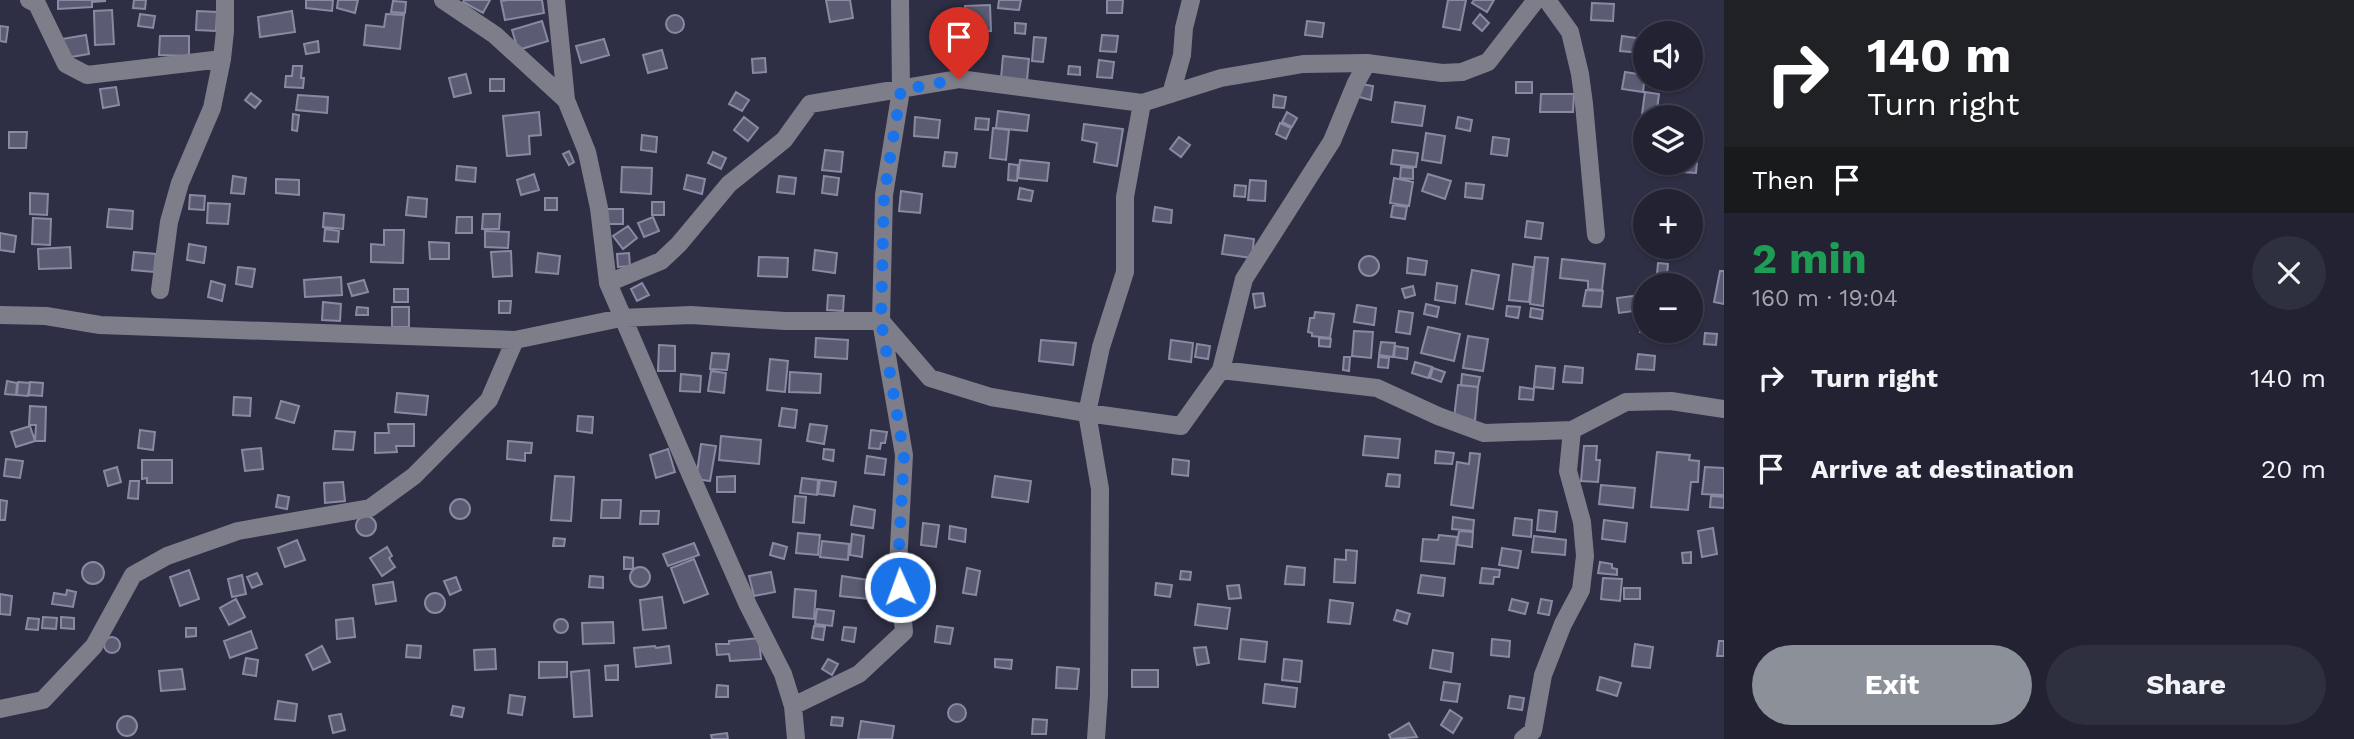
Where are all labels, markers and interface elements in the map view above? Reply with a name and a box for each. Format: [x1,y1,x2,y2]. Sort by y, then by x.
pin [929,7,989,79]
icon: arrive [940,18,978,56]
map controls [1633,21,1703,343]
button: sound [1633,21,1703,91]
text: 140 m [1867,26,2011,84]
icon: right [1752,28,1843,119]
text: Turn right [1867,85,2019,123]
button: layers [1633,105,1703,175]
icon: arrive [1828,161,1866,199]
text: Then [1752,165,1814,195]
button: + [1633,189,1703,259]
text: 2 min [1752,234,1867,283]
button: close [2252,236,2326,310]
button: − [1633,273,1703,343]
text: 160 m · 19:04 [1752,285,1898,312]
icon: right [1752,359,1790,397]
text: Turn right [1811,363,1938,393]
text: 140 m [2250,363,2326,393]
icon: arrive [1752,450,1790,488]
text: Arrive at destination [1811,454,2074,484]
text: 20 m [2261,454,2326,484]
position arrow [863,550,937,624]
button: Exit [1752,645,2032,725]
button: Share [2046,645,2326,725]

